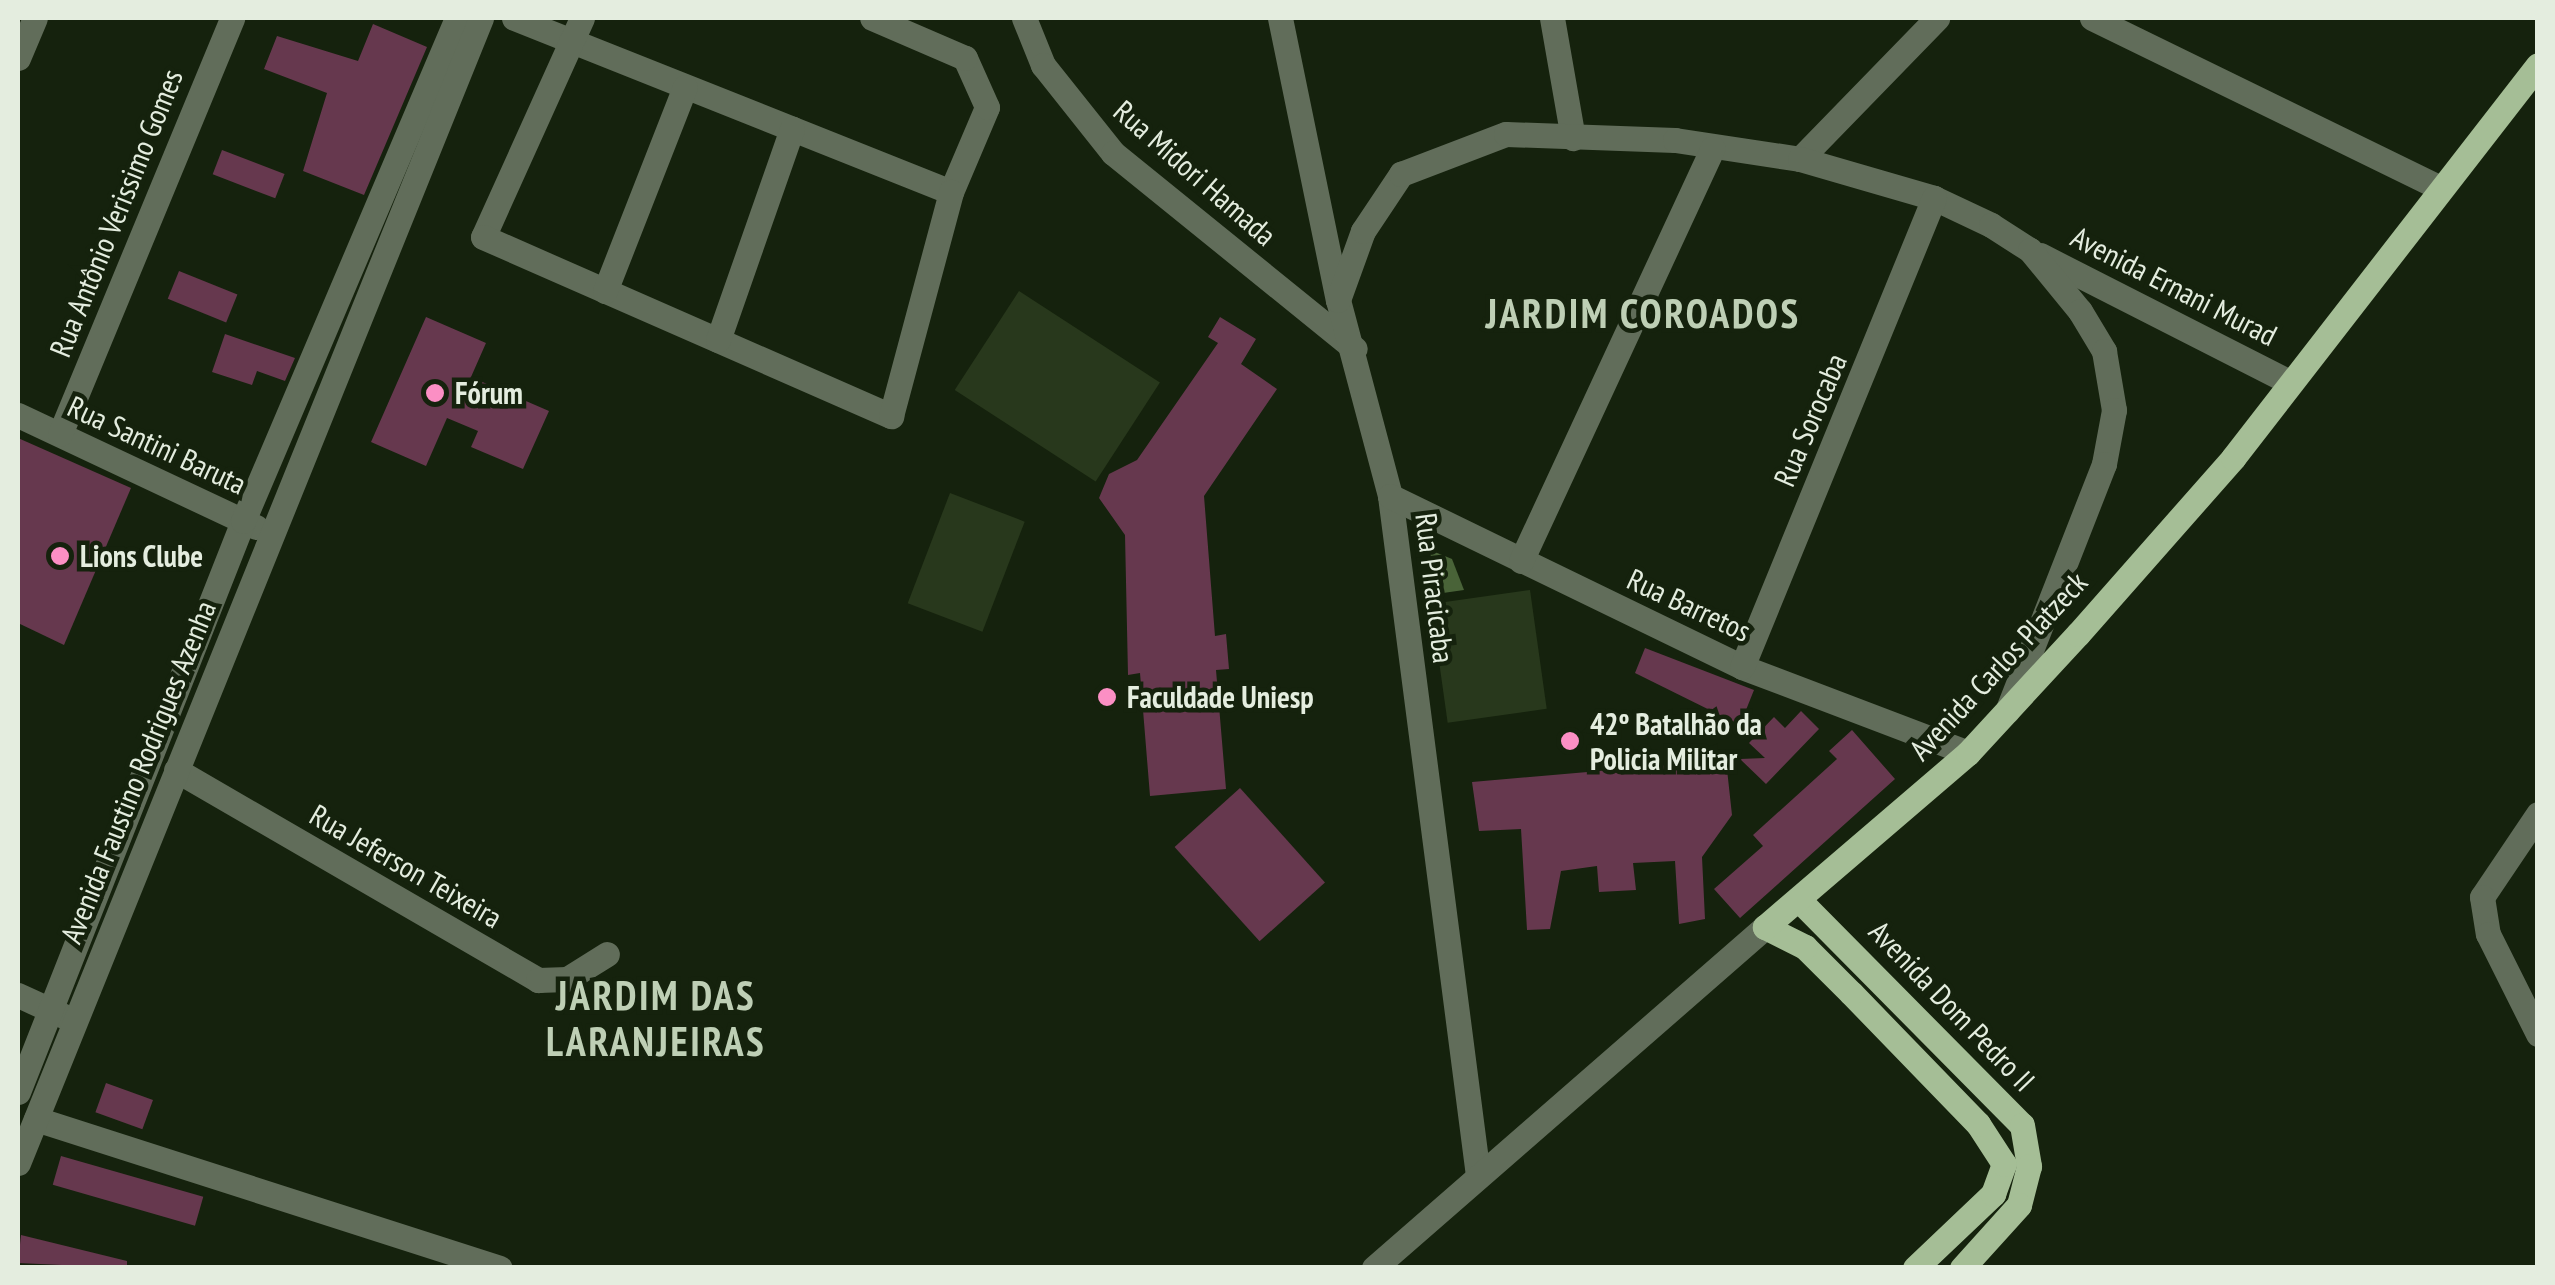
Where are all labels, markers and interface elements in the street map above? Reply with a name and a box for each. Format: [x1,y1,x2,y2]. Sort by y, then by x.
street label: Rua Antônio Verissimo Gomes [42,63,190,363]
street label: Rua Midori Hamada [1107,93,1283,253]
street label: Avenida Ernani Murad [2065,219,2283,353]
district label: JARDIM COROADOS [1485,289,1801,337]
street label: Rua Sorocaba [1766,348,1854,492]
place label: Fórum [455,375,523,411]
marker: Fórum [424,382,446,404]
street label: Rua Santini Baruta [62,388,252,502]
street label: Rua Piracicaba [1408,511,1462,665]
place label: Lions Clube [80,538,203,574]
marker: Lions Clube [49,545,71,567]
street label: Rua Barretos [1622,561,1756,649]
street label: Avenida Carlos Platzeck [1902,564,2094,768]
street label: Avenida Faustino Rodrigues Azenha [53,595,223,949]
place label: Faculdade Uniesp [1127,679,1314,715]
marker: Faculdade Uniesp [1096,686,1118,708]
place label: 42º Batalhão da Policia Militar [1590,706,1762,776]
marker: 42º Batalhão da Policia Militar [1559,730,1581,752]
street label: Rua Jeferson Teixeira [303,796,509,936]
street label: Avenida Dom Pedro II [1862,913,2042,1099]
district label: JARDIM DAS LARANJEIRAS [546,971,766,1065]

